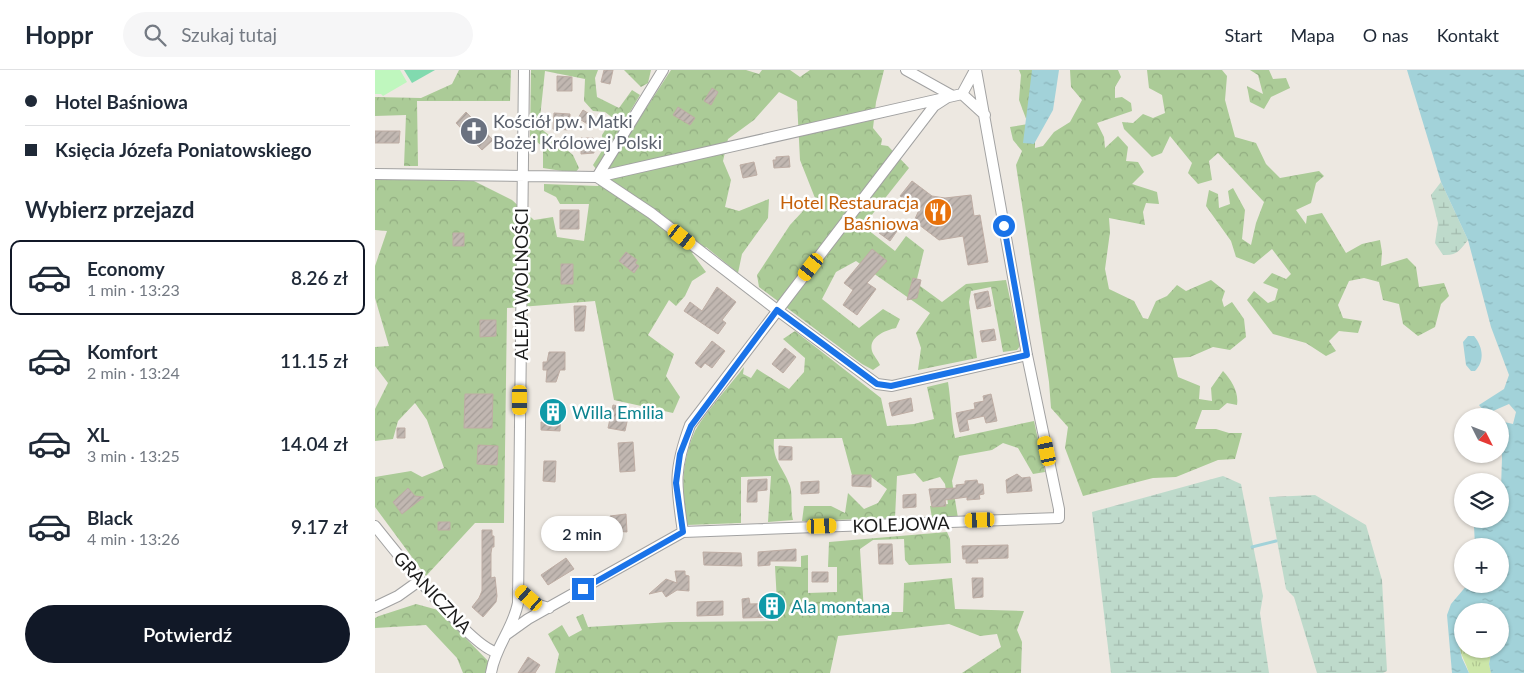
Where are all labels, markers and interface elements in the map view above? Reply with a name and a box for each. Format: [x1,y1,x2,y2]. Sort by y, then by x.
search box [123,12,473,57]
text: Hoppr [25,20,93,49]
icon: search [141,21,169,49]
text: Szukaj tutaj [181,23,277,46]
text: Start [1225,24,1262,46]
text: Mapa [1290,24,1335,46]
text: O nas [1363,24,1409,46]
text: Kontakt [1437,24,1499,46]
text: Hotel Baśniowa [55,90,188,113]
place label: Kościół pw. Matki Bożej Królowej Polski [493,110,662,153]
church icon: Kościół pw. Matki Bożej Królowej Polski [459,116,489,146]
text: Księcia Józefa Poniatowskiego [55,138,312,161]
place label: Hotel Restauracja Baśniowa [780,191,919,234]
text: Wybierz przejazd [25,196,194,223]
restaurant icon: Hotel Restauracja Baśniowa [923,197,953,227]
street label: ALEJA WOLNOŚCI [510,208,532,360]
route start [993,215,1015,237]
car [665,222,698,252]
car [795,251,826,283]
icon: car [27,255,72,300]
text: Economy [87,257,165,280]
text: 8.26 zł [291,266,348,289]
text: 1 min · 13:23 [87,280,180,299]
icon: car [27,338,72,383]
text: Komfort [87,340,158,363]
text: 11.15 zł [280,349,348,372]
text: 2 min · 13:24 [87,363,180,382]
car [512,385,527,415]
building icon: Willa Emilia [538,397,568,427]
place label: Willa Emilia [572,401,664,423]
north arrow [1454,408,1509,462]
map controls [1454,408,1509,658]
icon: car [27,421,72,466]
text: XL [87,423,110,446]
text: 14.04 zł [280,432,348,455]
car [1036,435,1057,467]
text: 3 min · 13:25 [87,446,180,465]
button: layers [1454,473,1509,528]
icon: car [27,504,72,549]
text: Black [87,506,133,529]
street label: KOLEJOWA [852,511,951,537]
car [964,512,995,528]
text: 9.17 zł [291,515,348,538]
callout: 2 min [542,516,624,552]
car [806,518,837,534]
text: 2 min [562,524,602,543]
text: 4 min · 13:26 [87,529,180,548]
button: + [1454,538,1509,593]
street label: GRANICZNA [389,546,477,638]
route end [572,578,594,600]
car [512,582,545,614]
building icon: Ala montana [757,591,787,621]
place label: Ala montana [791,595,890,617]
button: − [1454,603,1509,658]
button: Potwierdź [25,605,350,663]

